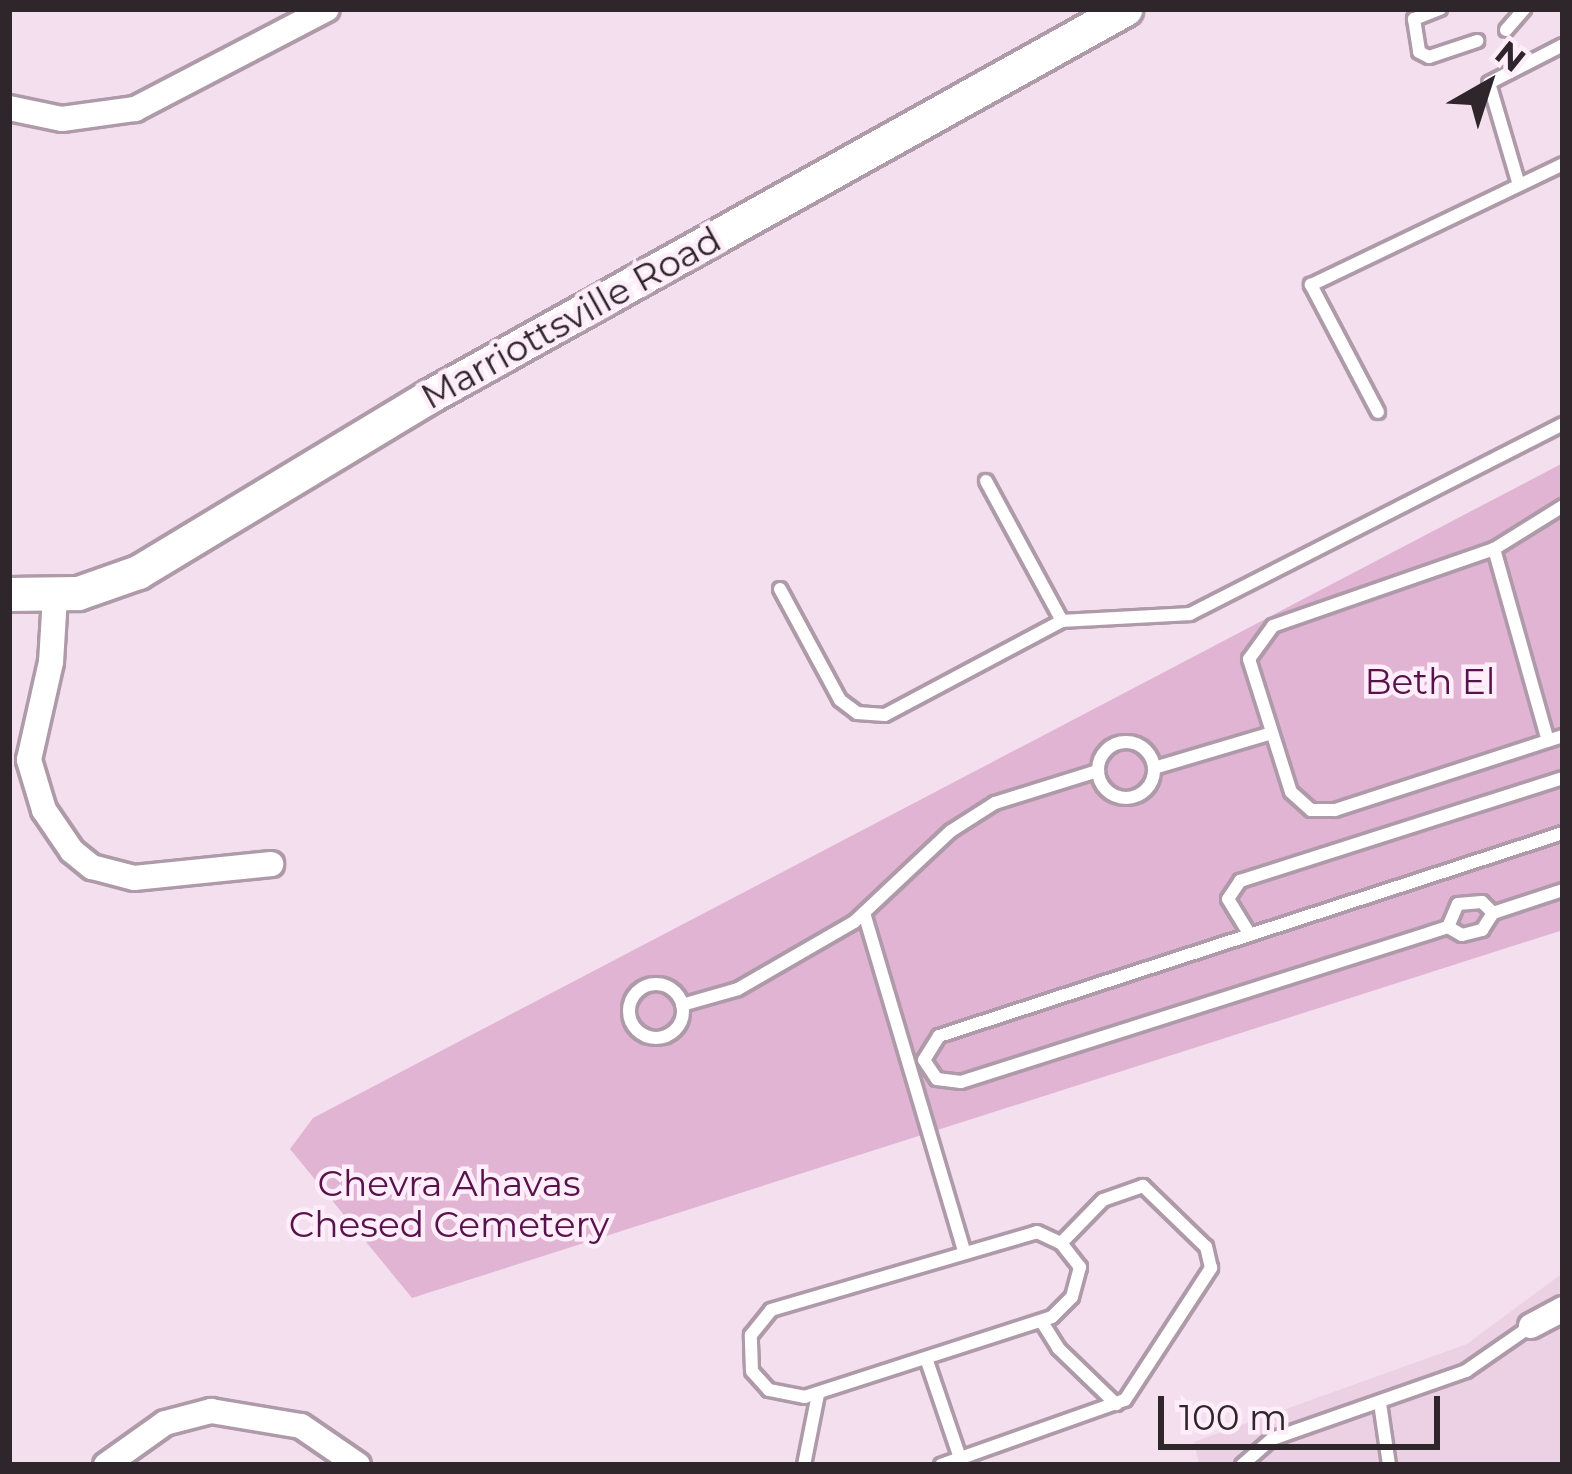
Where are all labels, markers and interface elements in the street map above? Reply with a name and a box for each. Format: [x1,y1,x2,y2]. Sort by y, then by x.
north arrow [1428,24,1548,144]
text: N [1488,32,1534,80]
street label: Marriottsville Road [414,218,728,418]
park label: Beth El [1364,660,1496,704]
park label: Chevra Ahavas Chesed Cemetery [289,1161,609,1246]
scale bar [1164,1372,1446,1446]
text: 100 m [1179,1395,1287,1439]

